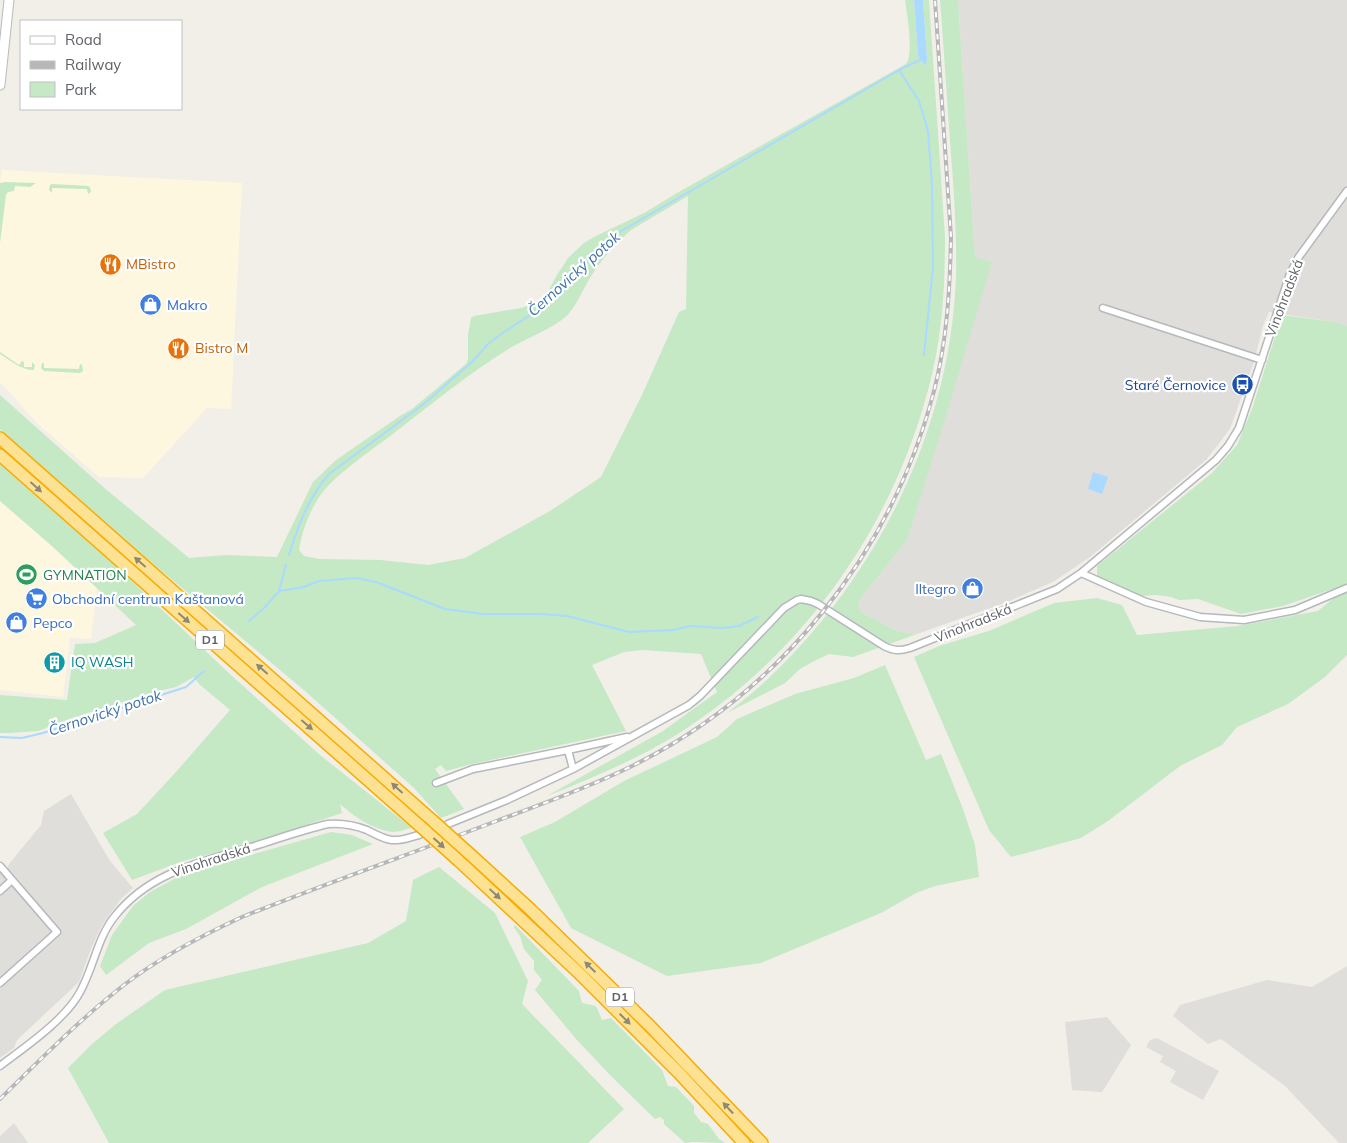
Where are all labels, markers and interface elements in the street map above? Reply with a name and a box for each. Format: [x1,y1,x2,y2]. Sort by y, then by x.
legend [20,20,182,110]
text: Road [65,30,102,49]
text: Railway [65,55,121,74]
text: Park [65,80,97,99]
water label: Černovický potok [524,226,625,320]
restaurant icon: MBistro [98,252,122,276]
place label: MBistro [126,255,176,273]
street label: Vinohradská [1261,257,1307,339]
shop icon: Makro [139,293,163,317]
place label: Makro [167,296,208,314]
restaurant icon: Bistro M [167,336,191,360]
place label: Bistro M [195,339,248,357]
bus stop icon: Staré Černovice [1230,373,1254,397]
place label: Staré Černovice [1125,376,1226,394]
one-way arrow [30,481,42,493]
one-way arrow [134,556,146,568]
sports icon: GYMNATION [15,563,39,587]
place label: GYMNATION [43,566,127,584]
shop icon: Iltegro [960,577,984,601]
place label: Iltegro [915,580,956,598]
supermarket icon: Obchodní centrum Kaštanová [24,587,48,611]
place label: Obchodní centrum Kaštanová [52,590,244,608]
street label: Vinohradská [932,599,1014,647]
shop icon: Pepco [5,611,29,635]
one-way arrow [178,612,190,624]
place label: Pepco [33,614,73,632]
road number: D1 [196,630,224,650]
building icon: IQ WASH [43,650,67,674]
place label: IQ WASH [71,653,134,671]
one-way arrow [256,663,268,675]
water label: Černovický potok [46,685,165,740]
one-way arrow [300,719,312,731]
one-way arrow [391,782,403,794]
one-way arrow [433,837,445,849]
street label: Vinohradská [169,839,253,881]
one-way arrow [488,888,500,900]
one-way arrow [584,961,596,973]
road number: D1 [606,988,634,1006]
one-way arrow [618,1013,630,1025]
one-way arrow [722,1102,734,1114]

